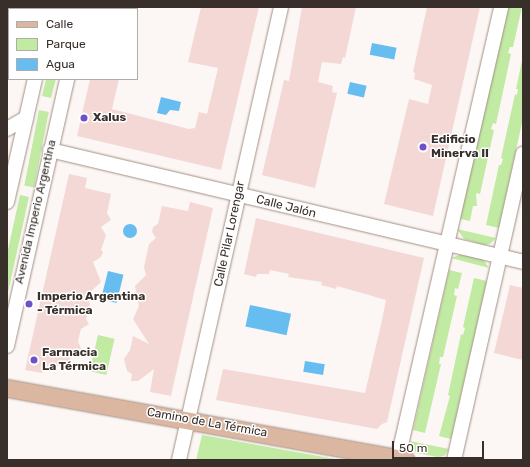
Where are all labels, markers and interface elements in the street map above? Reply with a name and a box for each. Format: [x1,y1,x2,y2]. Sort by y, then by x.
legend [8,8,138,80]
text: Calle [46,17,73,31]
text: Parque [46,37,86,51]
text: Agua [46,57,75,71]
place label: Xalus [93,111,126,125]
marker: Xalus [78,112,90,124]
place label: Edificio Minerva II [431,133,489,161]
street label: Avenida Imperio Argentina [12,138,60,286]
marker: Edificio Minerva II [418,142,428,152]
street label: Calle Pilar Lorengar [212,180,248,288]
street label: Calle Jalón [254,193,318,221]
place label: Imperio Argentina - Térmica [37,290,146,318]
marker: Imperio Argentina - Térmica [24,299,34,309]
place label: Farmacia La Térmica [42,346,106,374]
marker: Farmacia La Térmica [29,355,39,365]
street label: Camino de La Térmica [146,405,268,441]
scale bar [394,433,486,459]
text: 50 m [399,441,427,455]

